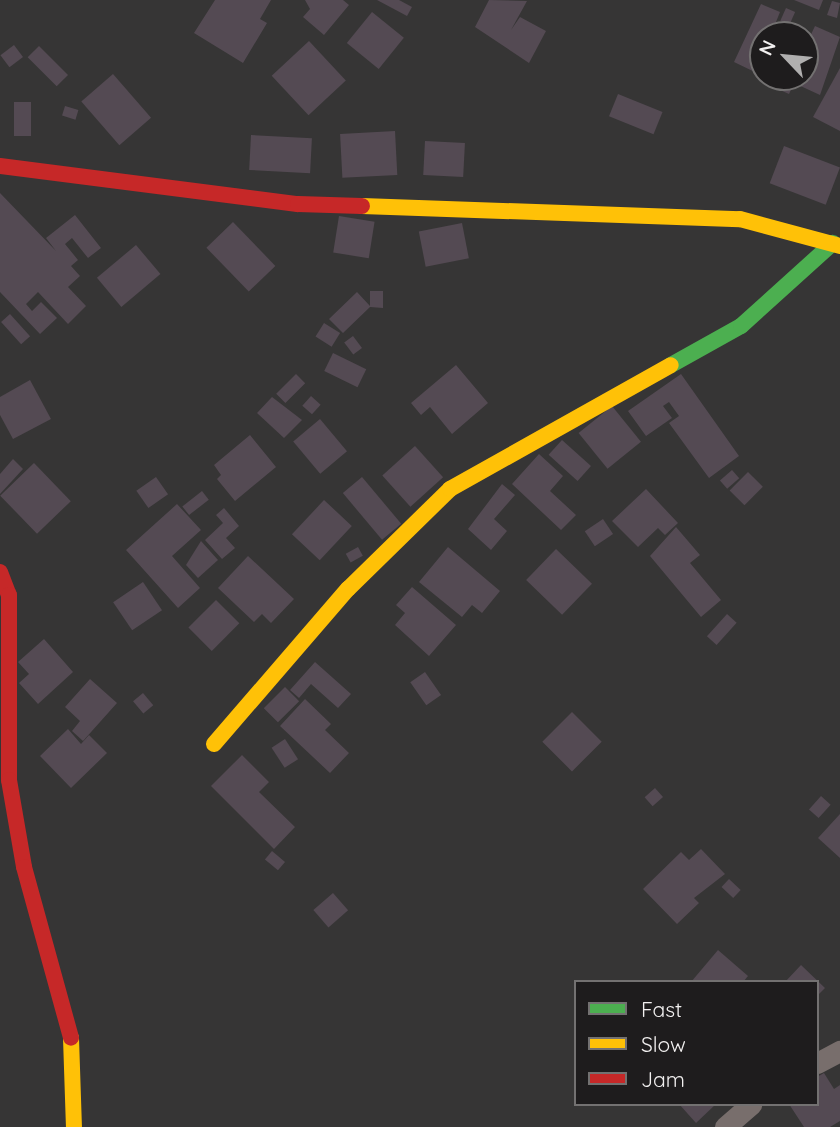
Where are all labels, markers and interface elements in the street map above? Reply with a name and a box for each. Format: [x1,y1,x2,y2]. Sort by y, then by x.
north arrow [749,21,819,91]
text: N [753,36,781,59]
legend [574,980,819,1106]
text: Fast [641,996,682,1022]
text: Slow [641,1031,686,1057]
text: Jam [641,1066,685,1092]

